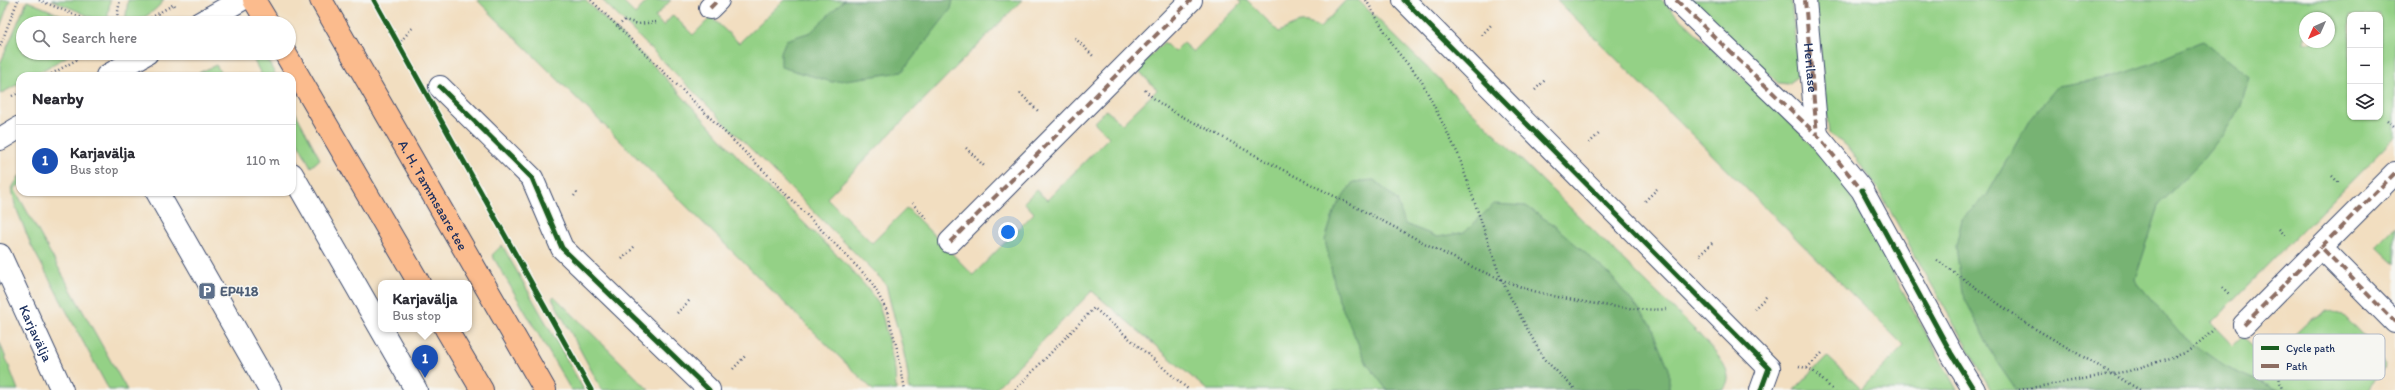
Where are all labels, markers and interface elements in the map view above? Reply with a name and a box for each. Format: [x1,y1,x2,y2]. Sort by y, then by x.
north arrow [2299,12,2335,48]
map controls [2347,12,2383,120]
button: + [2347,12,2383,48]
search box [16,16,296,60]
icon: search [30,27,52,49]
text: Search here [62,29,137,47]
street label: Herilase [1800,42,1821,94]
button: − [2347,48,2383,84]
button: layers [2347,84,2383,120]
text: Nearby [32,88,84,108]
street label: A. H. Tammsaare tee [394,137,471,254]
text: Karjavälja [70,144,135,162]
text: 1 [42,153,48,168]
text: 110 m [246,153,280,168]
text: Bus stop [70,162,118,177]
your location [998,222,1018,242]
popup [378,280,472,332]
parking icon: EP418 [197,281,217,301]
place label: EP418 [220,283,259,300]
text: Karjavälja [393,290,457,308]
street label: Karjavälja [15,302,56,365]
text: Bus stop [393,308,441,323]
legend [2253,334,2385,380]
text: Cycle path [2286,342,2335,355]
pin: 1 [412,345,438,378]
text: Path [2286,360,2308,373]

